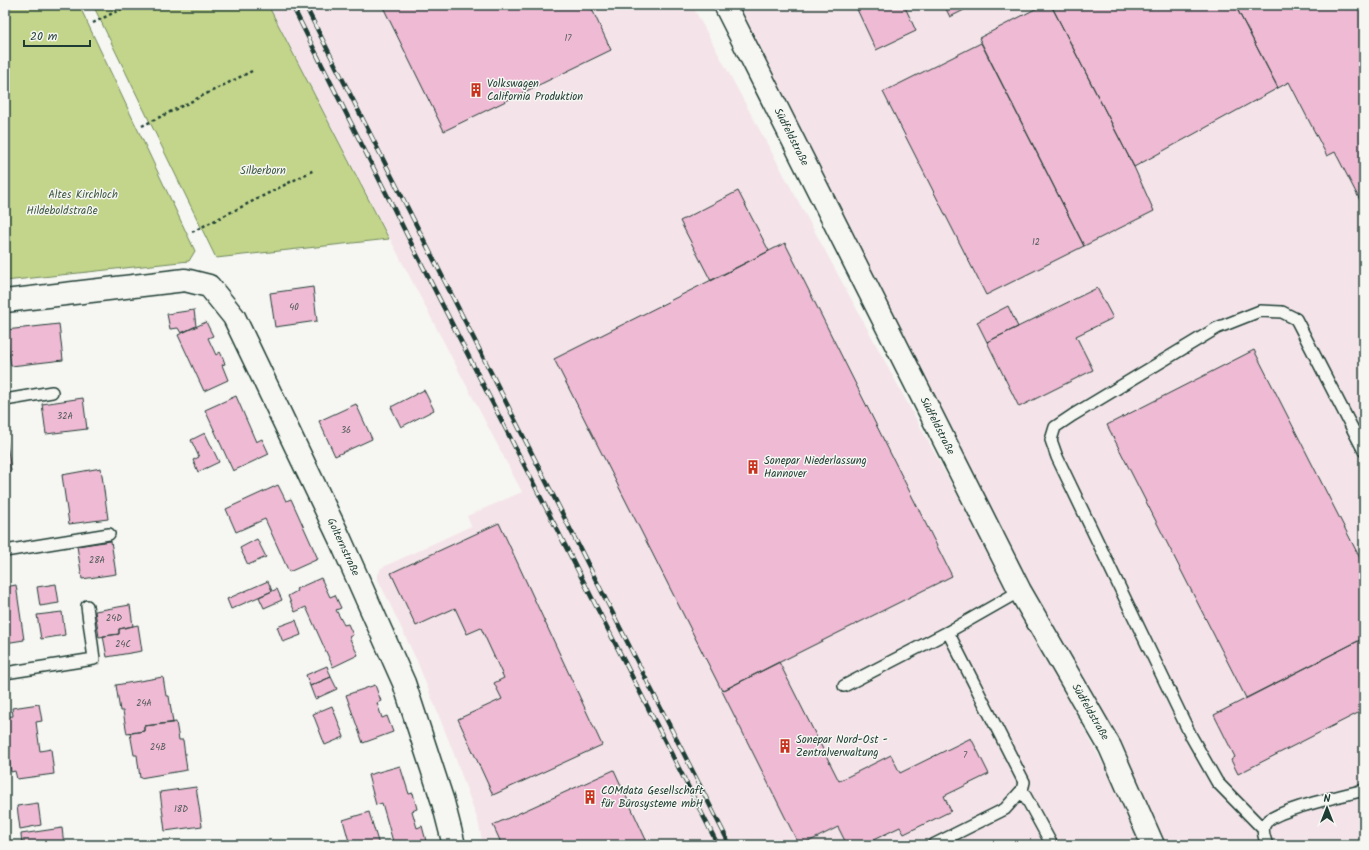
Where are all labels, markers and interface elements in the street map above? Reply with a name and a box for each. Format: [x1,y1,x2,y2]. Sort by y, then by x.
scale bar [24,22,90,48]
text: 20 m [30,27,58,46]
house number: 17 [565,31,572,46]
place label: Volkswagen California Produktion [487,75,583,106]
building icon: Volkswagen California Produktion [468,82,484,98]
street label: Südfeldstraße [769,105,813,169]
park label: Silberborn [240,162,286,180]
park label: Altes Kirchloch [48,186,118,204]
park label: Hildeboldstraße [26,202,98,220]
house number: 12 [1032,235,1040,250]
house number: 40 [289,300,299,315]
street label: Südfeldstraße [915,394,959,458]
house number: 32A [57,409,73,424]
house number: 36 [341,423,351,438]
place label: Sonepar Niederlassung Hannover [764,452,867,483]
building icon: Sonepar Niederlassung Hannover [745,459,761,475]
street label: Golternstraße [322,515,364,579]
house number: 28A [89,553,106,568]
house number: 24D [106,611,122,626]
house number: 24C [115,637,131,652]
street label: Südfeldstraße [1066,680,1114,744]
house number: 24A [136,696,152,711]
place label: Sonepar Nord-Ost - Zentralverwaltung [796,731,888,762]
building icon: Sonepar Nord-Ost - Zentralverwaltung [777,738,793,754]
house number: 24B [150,740,166,755]
house number: 7 [963,748,968,763]
place label: COMdata Gesellschaft für Bürosysteme mbH [601,782,704,813]
north arrow [1307,788,1347,828]
building icon: COMdata Gesellschaft für Bürosysteme mbH [582,789,598,805]
text: N [1324,790,1331,808]
house number: 18D [174,802,188,817]

